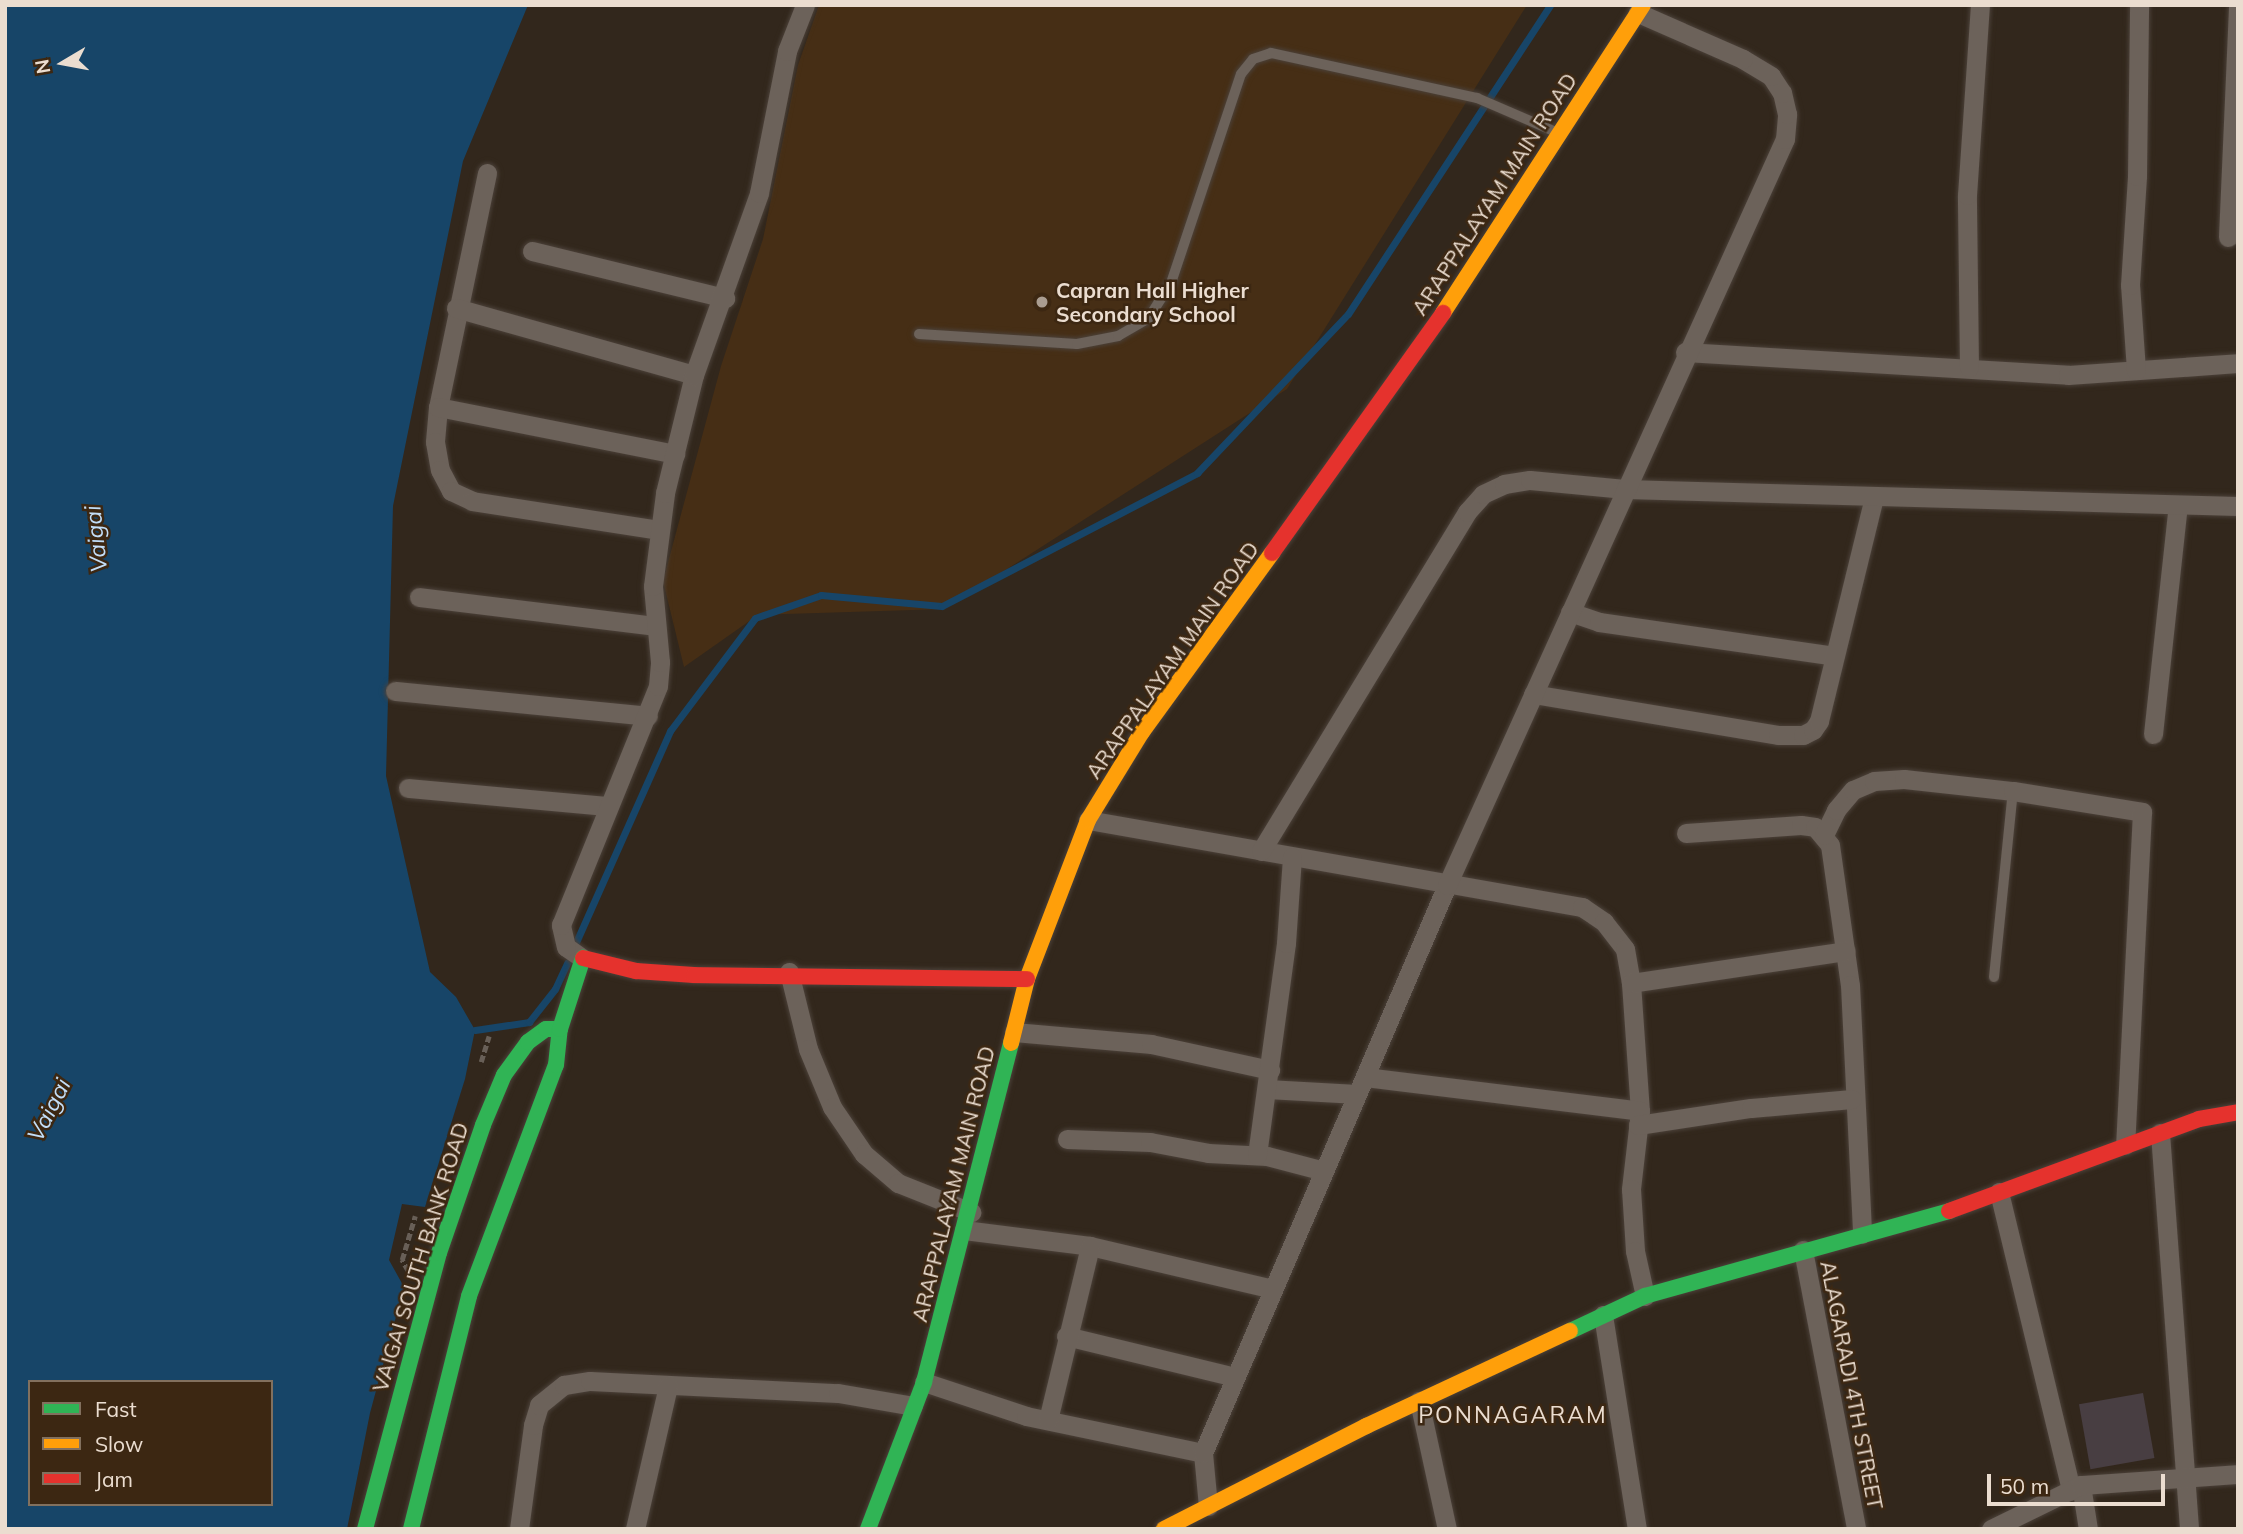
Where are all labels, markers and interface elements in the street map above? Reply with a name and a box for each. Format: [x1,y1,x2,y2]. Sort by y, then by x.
north arrow [28,28,98,98]
text: N [29,57,55,76]
street label: ARAPPALAYAM MAIN ROAD [1406,68,1582,320]
place label: Capran Hall Higher Secondary School [1056,277,1249,327]
marker: Capran Hall Higher Secondary School [1034,294,1050,310]
water label: Vaigai [79,504,113,574]
street label: ARAPPALAYAM MAIN ROAD [1080,537,1264,783]
street label: ARAPPALAYAM MAIN ROAD [906,1043,1000,1325]
water label: Vaigai [21,1074,77,1146]
street label: VAIGAI SOUTH BANK ROAD [367,1119,473,1395]
street label: ALAGARADI 4TH STREET [1816,1259,1888,1511]
legend [28,1380,273,1506]
text: Fast [95,1396,137,1422]
district label: PONNAGARAM [1419,1401,1607,1429]
text: Slow [95,1431,143,1457]
scale bar [1991,1460,2170,1504]
text: Jam [95,1466,133,1492]
text: 50 m [2000,1473,2049,1499]

